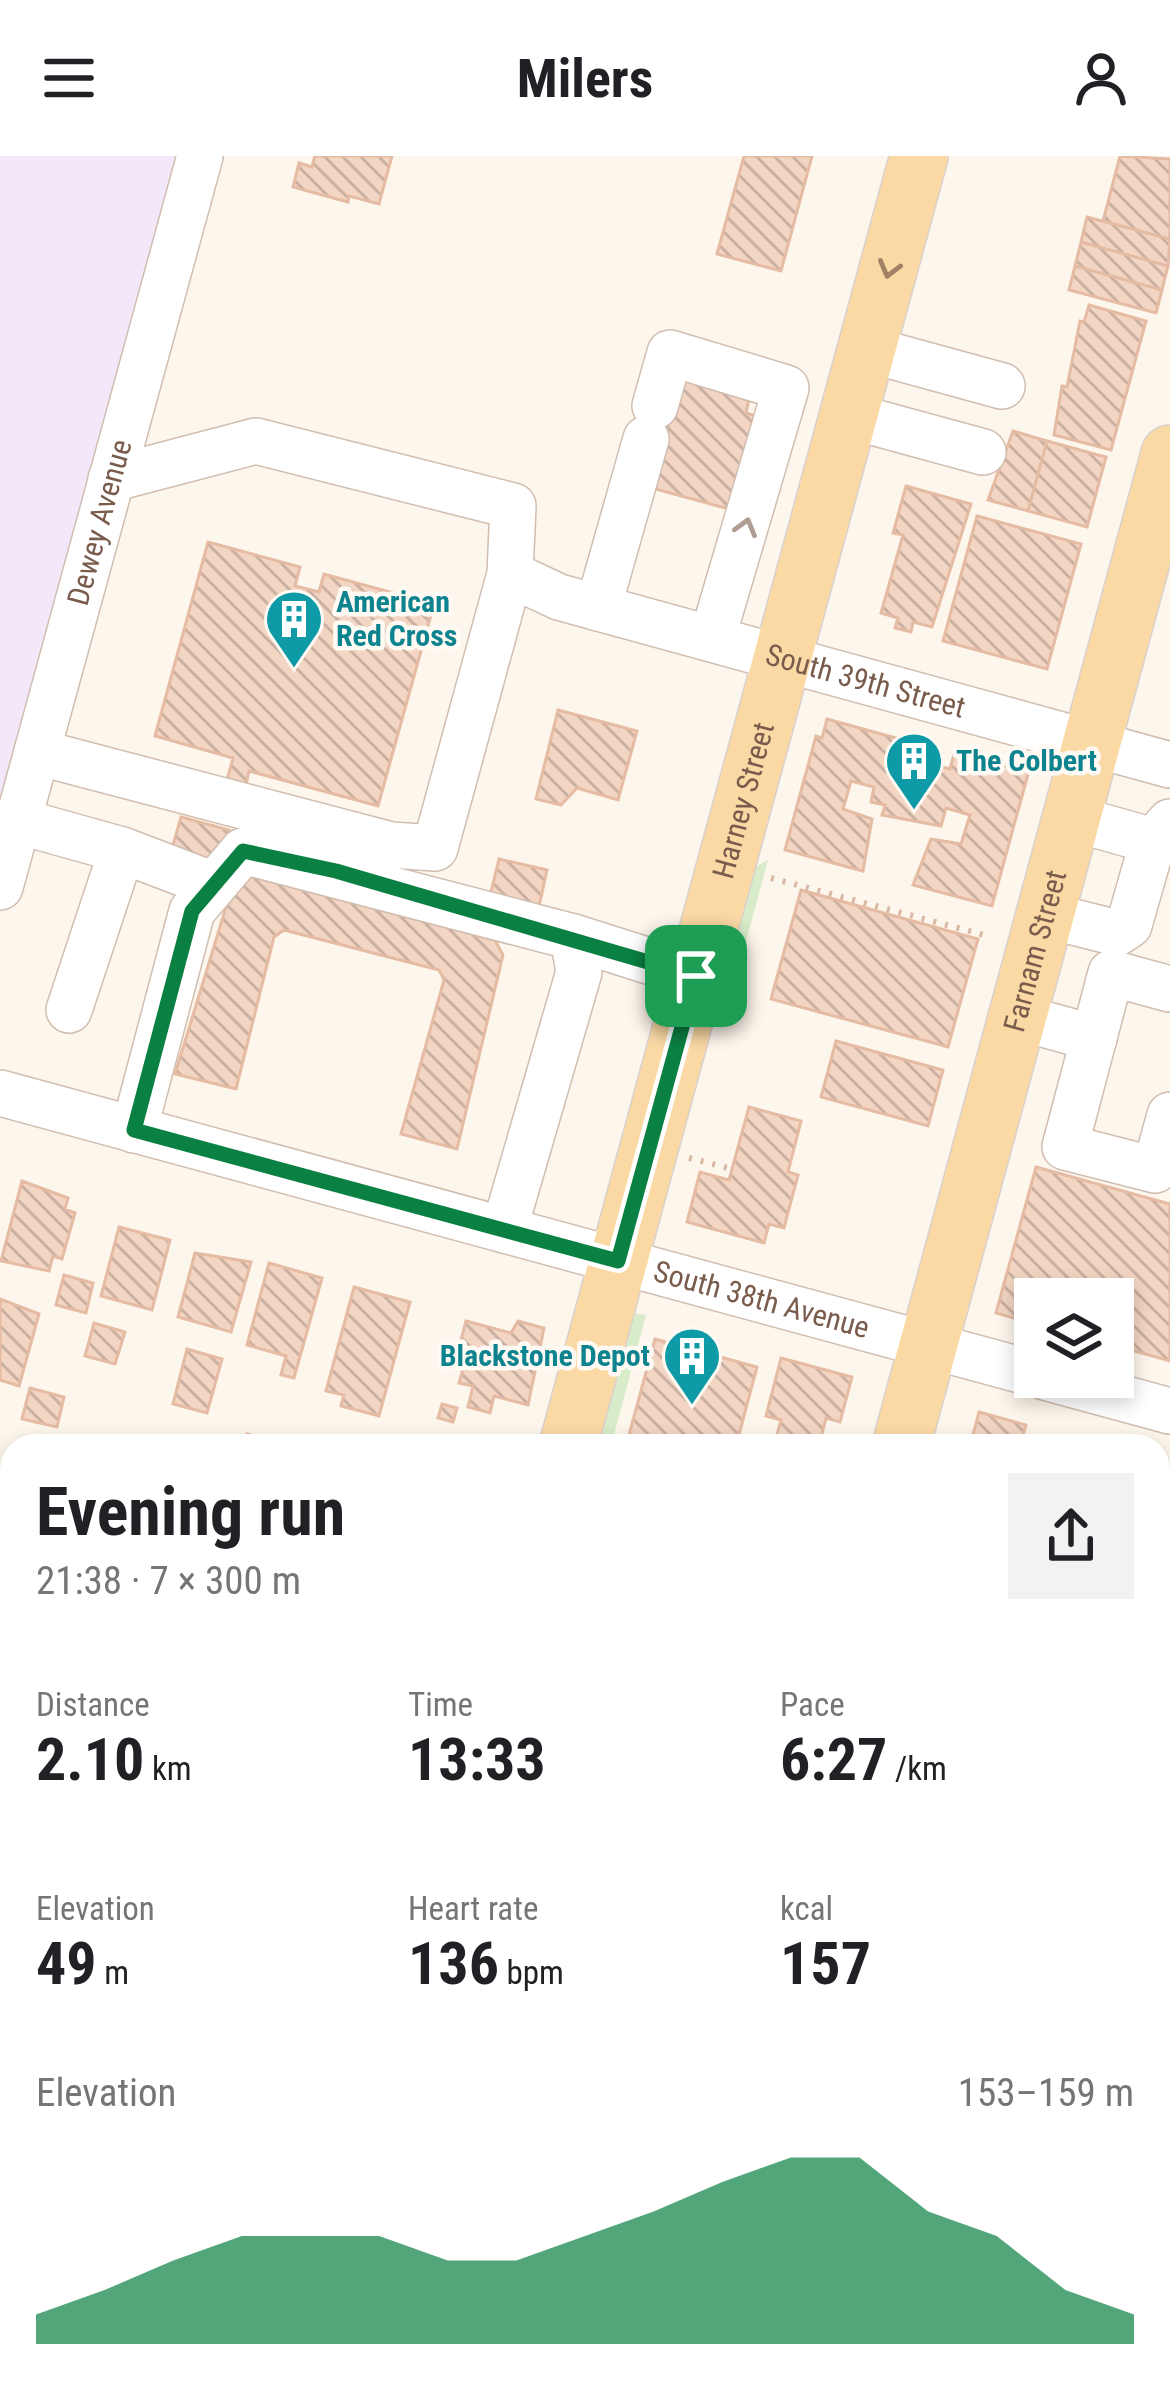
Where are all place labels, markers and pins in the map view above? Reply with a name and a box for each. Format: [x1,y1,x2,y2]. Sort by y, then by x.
place label: American Red Cross [336,584,457,653]
building icon: American Red Cross [263,588,325,670]
building icon: The Colbert [883,730,945,812]
place label: The Colbert [956,743,1097,778]
pin [645,925,747,1027]
building icon: Blackstone Depot [661,1325,723,1407]
place label: Blackstone Depot [440,1338,650,1373]

